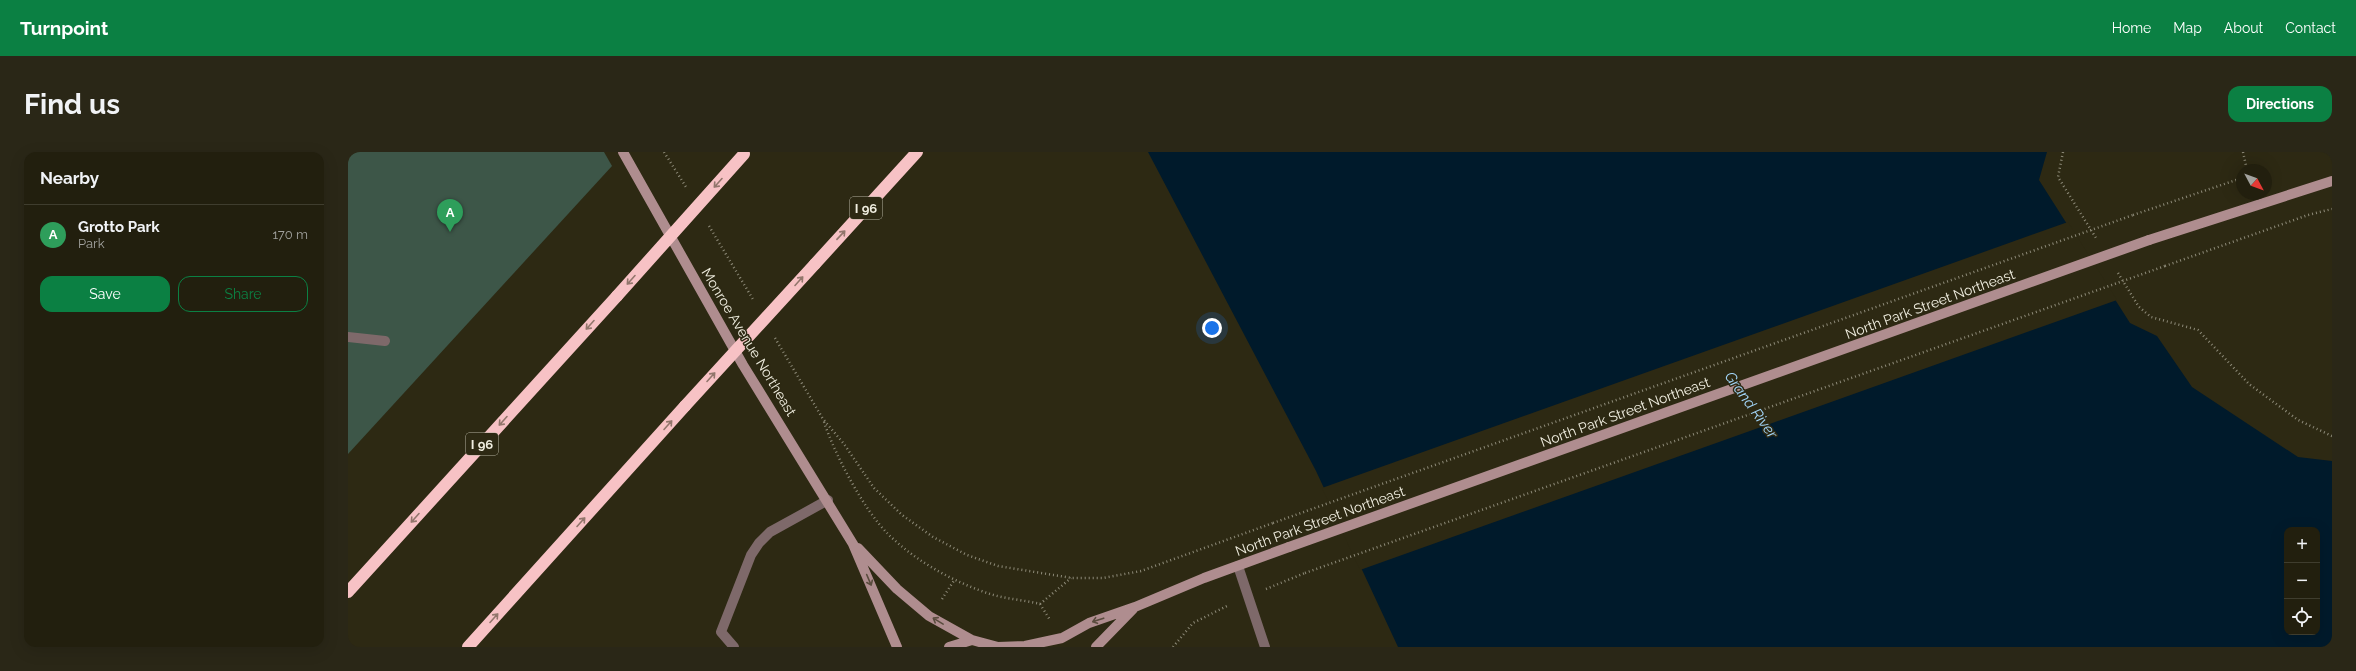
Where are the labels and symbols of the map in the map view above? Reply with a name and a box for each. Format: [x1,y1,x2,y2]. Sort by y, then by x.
north arrow [2236,164,2272,200]
one-way arrow [714,178,723,188]
road number: I 96 [850,197,882,219]
pin: A [437,199,463,232]
one-way arrow [836,230,846,240]
street label: Monroe Avenue Northeast [698,265,800,419]
street label: North Park Street Northeast [1843,266,2017,342]
one-way arrow [626,275,636,285]
one-way arrow [794,276,803,286]
your location [1202,318,1222,338]
one-way arrow [586,320,595,330]
water label: Grand River [1721,368,1782,443]
one-way arrow [706,373,715,383]
street label: North Park Street Northeast [1538,374,1712,450]
one-way arrow [499,416,508,426]
one-way arrow [663,420,673,430]
road number: I 96 [466,433,498,455]
street label: North Park Street Northeast [1233,483,1407,559]
one-way arrow [411,512,420,523]
one-way arrow [576,516,585,527]
one-way arrow [865,573,873,585]
one-way arrow [489,613,498,623]
one-way arrow [932,616,944,624]
one-way arrow [1091,617,1104,624]

